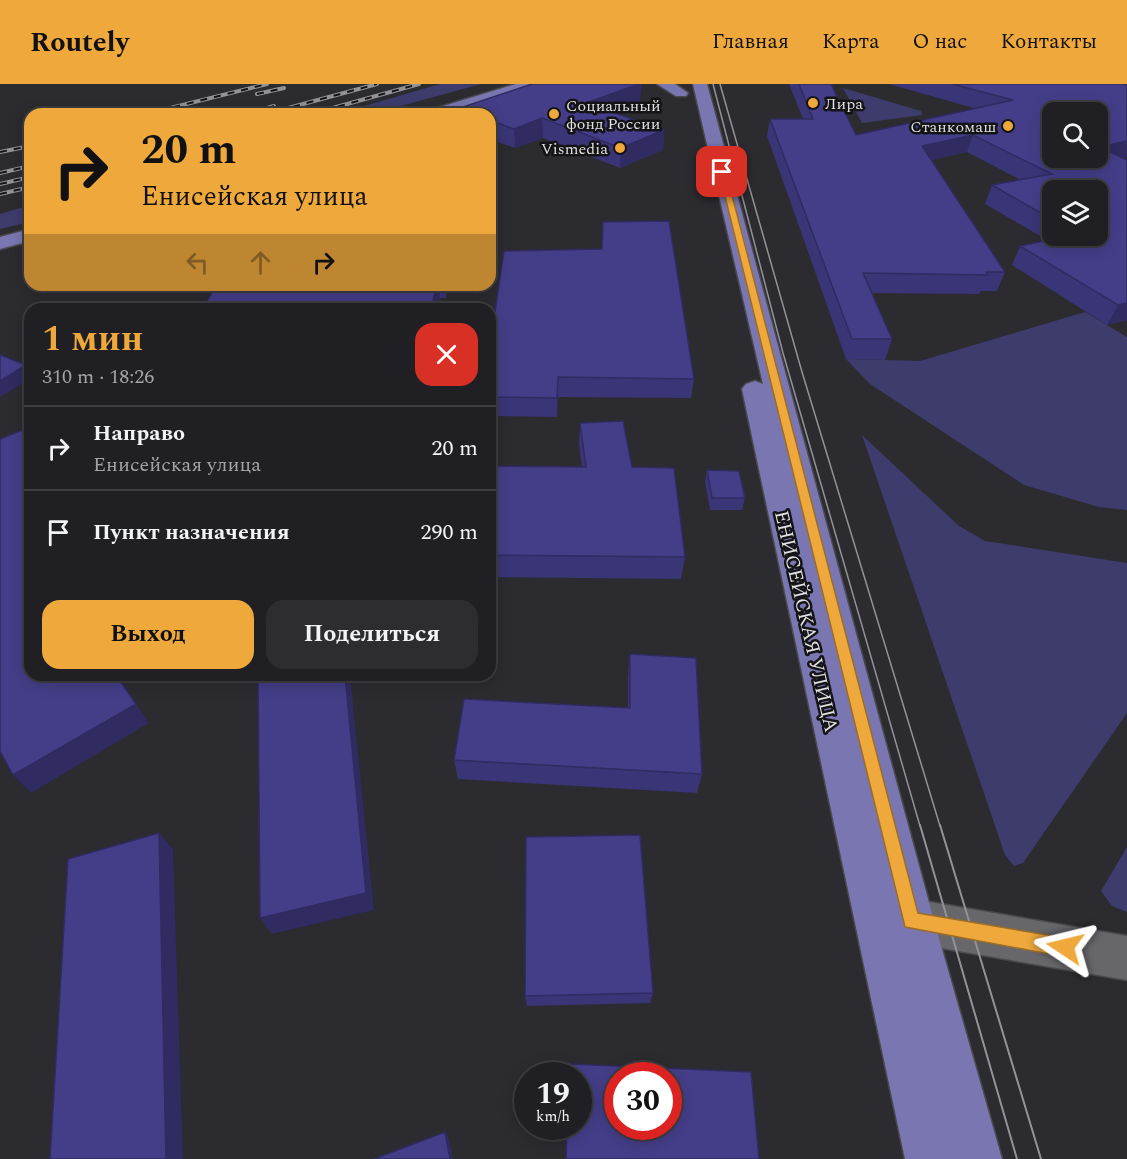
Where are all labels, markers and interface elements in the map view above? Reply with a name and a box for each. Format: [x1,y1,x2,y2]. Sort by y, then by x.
text: Routely [30,21,129,64]
text: Главная [712,26,789,58]
text: Карта [822,26,879,58]
text: О нас [912,26,967,58]
text: Контакты [1000,26,1097,58]
place label: Лира [825,92,863,116]
place label: Социальный фонд России [566,94,661,136]
marker: Лира [806,96,820,110]
map controls [1042,102,1108,246]
button: search [1042,102,1108,168]
marker: Социальный фонд России [547,107,561,121]
place label: Станкомаш [910,115,996,139]
text: 20 m [141,119,236,182]
marker: Станкомаш [1001,119,1015,133]
icon: right [42,132,120,210]
place label: Vismedia [541,137,608,161]
marker: Vismedia [613,141,627,155]
pin [696,146,747,197]
icon: arrive [705,155,738,188]
text: Енисейская улица [141,176,368,218]
button: layers [1042,180,1108,246]
icon: left [181,246,214,279]
icon: ahead [244,246,277,279]
icon: right [307,246,340,279]
text: 1 мин [42,312,143,367]
button: close [415,323,478,386]
text: 310 m · 18:26 [42,362,154,392]
text: Направо [93,417,185,450]
icon: right [42,432,75,465]
text: 20 m [432,432,478,465]
text: Енисейская улица [93,450,261,480]
street label: ЕНИСЕЙСКАЯ УЛИЦА [766,507,846,735]
icon: arrive [42,516,75,549]
text: Пункт назначения [93,516,290,549]
text: 290 m [421,516,478,549]
button: Выход [42,600,254,669]
button: Поделиться [266,600,478,669]
position arrow [1033,915,1097,979]
speed limit sign: 30 [604,1062,682,1140]
text: 19 [536,1071,570,1117]
text: km/h [536,1105,570,1128]

